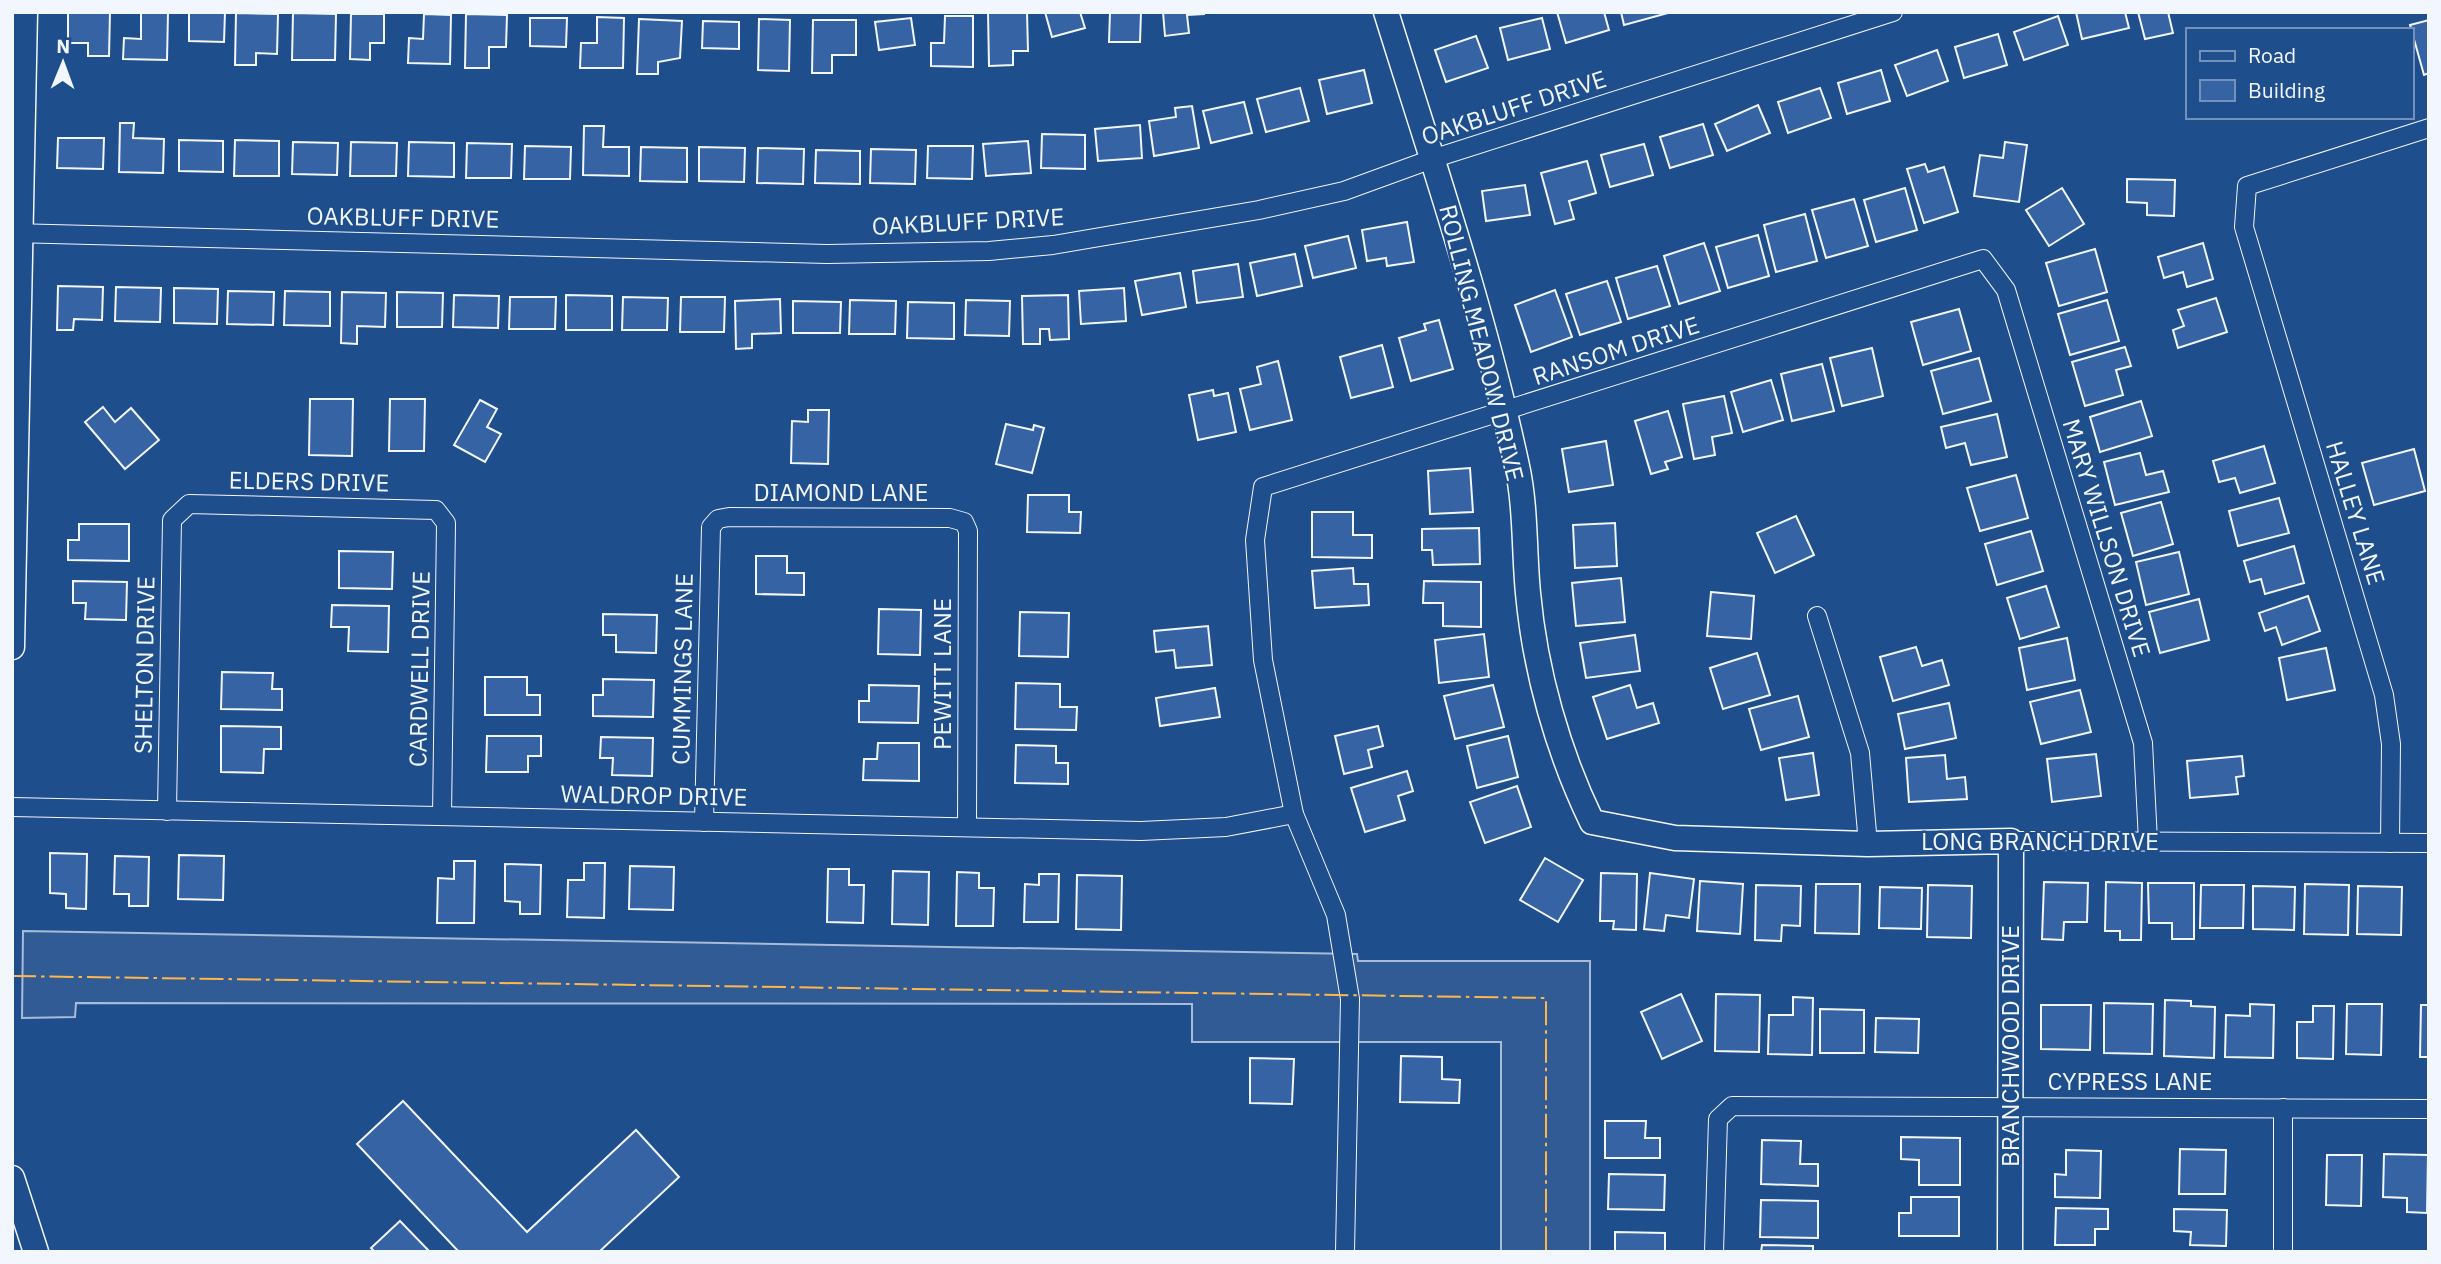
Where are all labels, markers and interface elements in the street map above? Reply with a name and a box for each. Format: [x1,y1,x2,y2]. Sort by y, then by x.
north arrow [28,28,98,98]
legend [2186,28,2413,119]
text: N [56,34,70,58]
text: Road [2248,41,2296,69]
street label: OAKBLUFF DRIVE [1417,62,1610,152]
text: Building [2248,76,2325,104]
street label: OAKBLUFF DRIVE [306,199,500,235]
street label: OAKBLUFF DRIVE [871,200,1065,242]
street label: ROLLING MEADOW DRIVE [1432,201,1532,484]
street label: RANSOM DRIVE [1528,308,1703,392]
street label: MARY WILLSON DRIVE [2055,415,2158,661]
street label: HALLEY LANE [2319,437,2393,588]
street label: ELDERS DRIVE [228,464,390,498]
street label: DIAMOND LANE [753,476,929,508]
street label: CARDWELL DRIVE [401,570,437,768]
street label: CUMMINGS LANE [664,573,700,765]
street label: SHELTON DRIVE [126,576,162,754]
street label: PEWITT LANE [926,598,958,750]
street label: WALDROP DRIVE [560,777,748,813]
street label: LONG BRANCH DRIVE [1921,825,2159,857]
street label: BRANCHWOOD DRIVE [1994,925,2026,1167]
street label: CYPRESS LANE [2047,1065,2213,1097]

